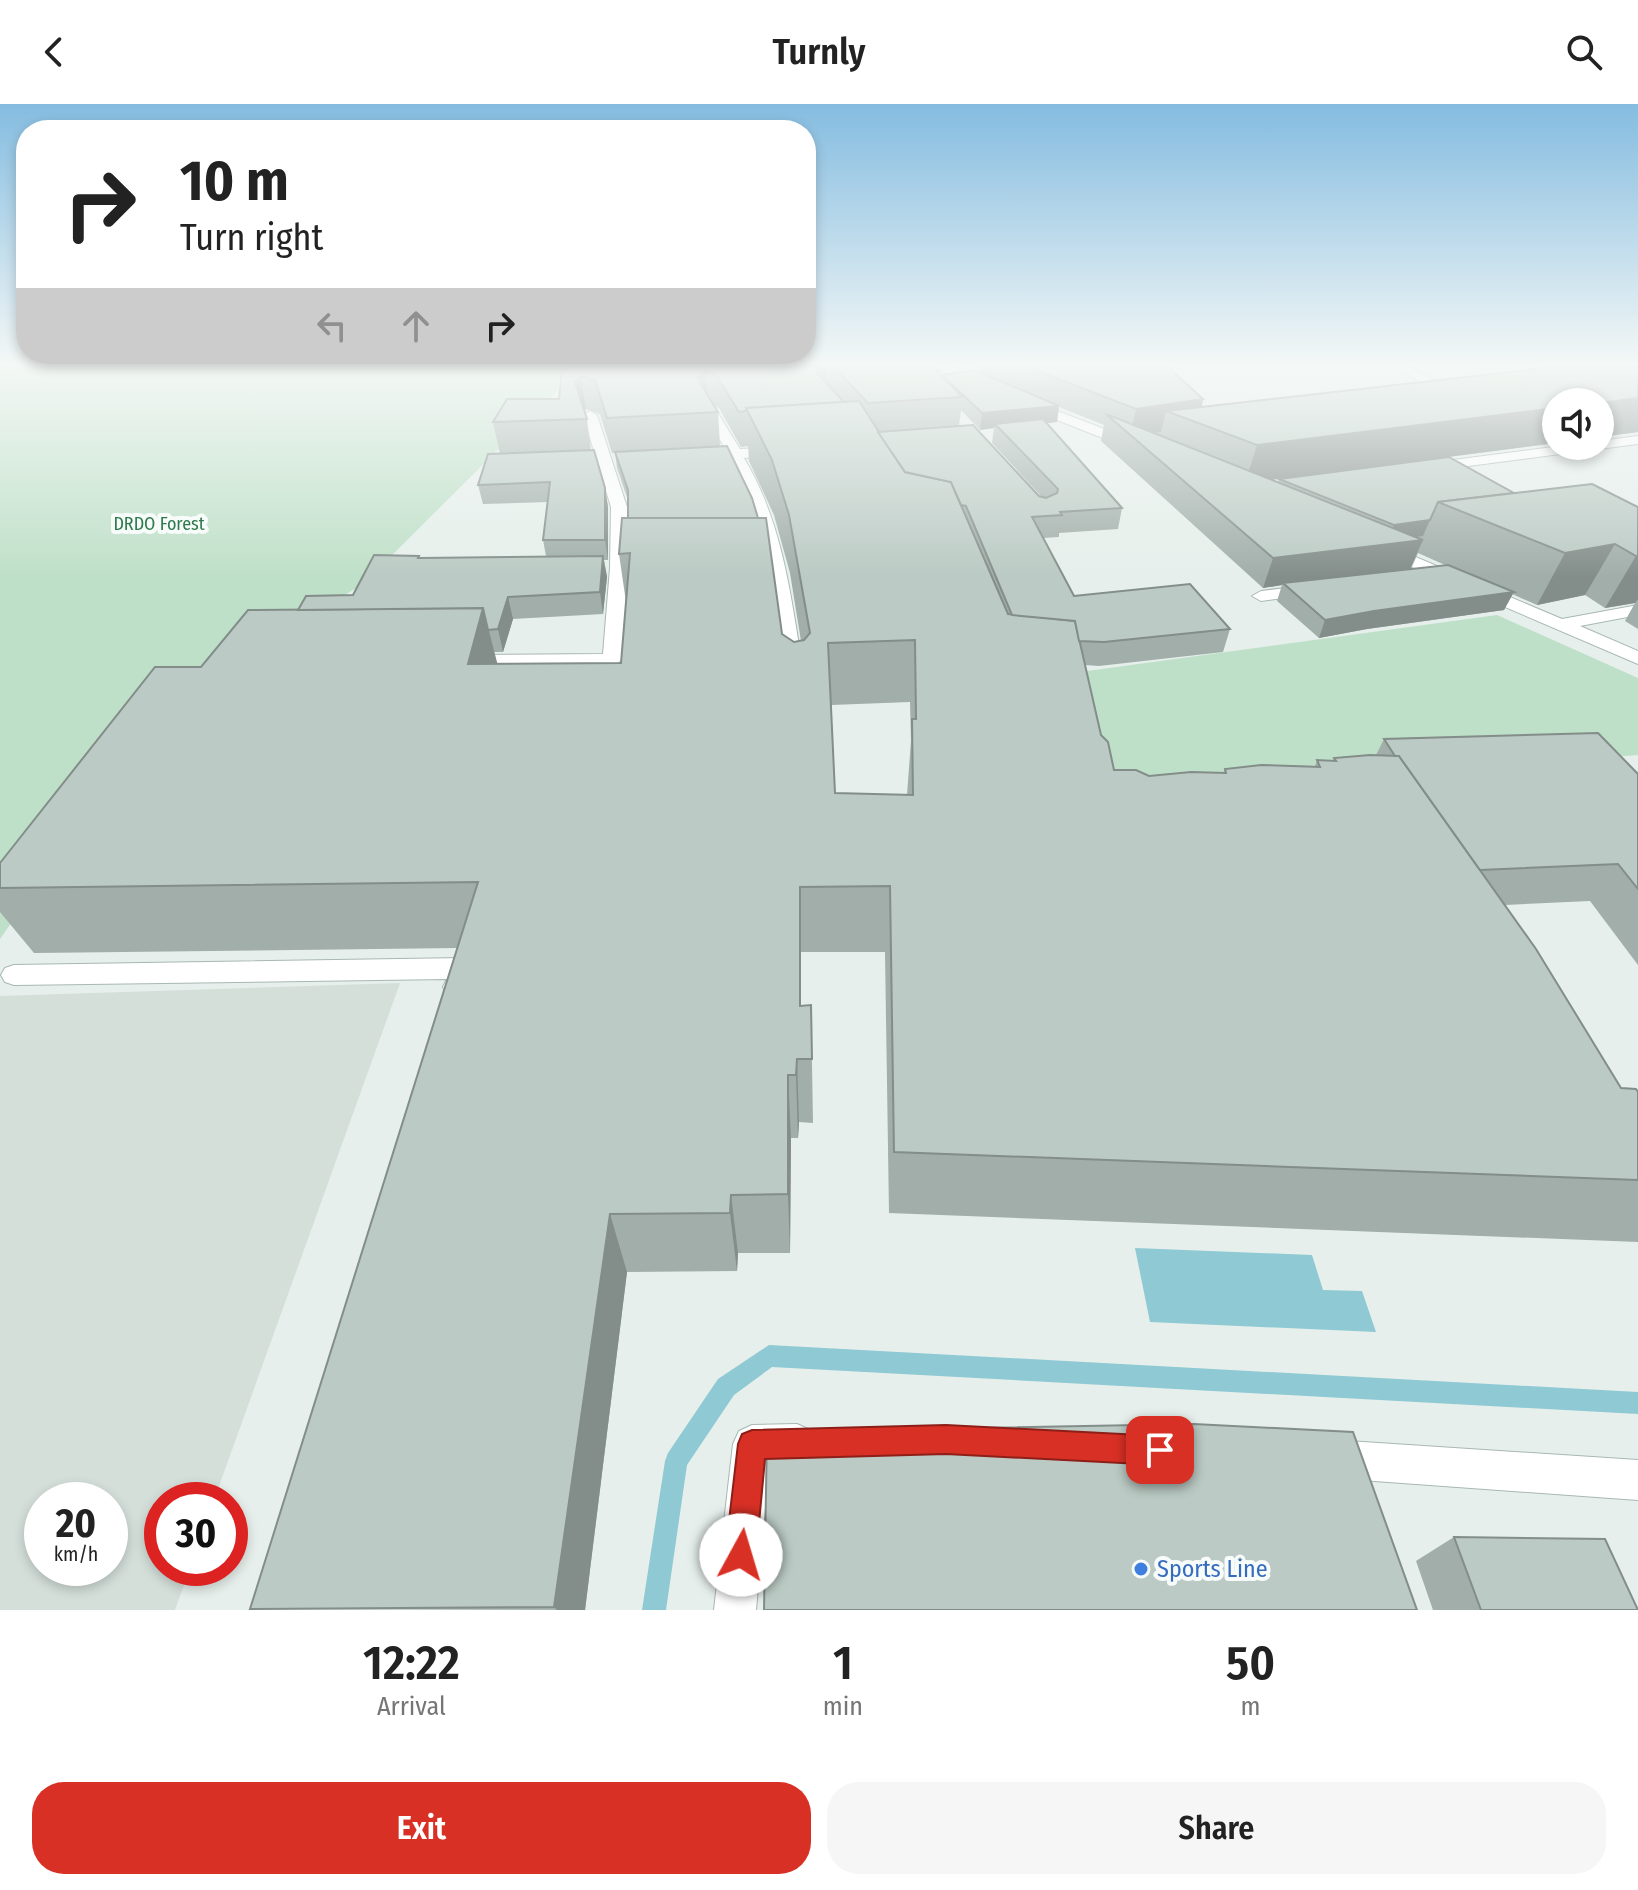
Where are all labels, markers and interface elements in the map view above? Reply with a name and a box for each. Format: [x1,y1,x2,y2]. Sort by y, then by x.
icon: back [32,30,76,74]
text: Turnly [773,30,865,74]
icon: search [1562,30,1606,74]
text: 10 m [180,148,289,215]
icon: right [48,152,152,256]
text: Turn right [180,216,323,260]
icon: left [310,304,354,348]
icon: ahead [394,304,438,348]
icon: right [478,304,522,348]
map controls [1542,388,1614,460]
button: sound [1542,388,1614,460]
park label: DRDO Forest [113,513,205,535]
pin [1126,1416,1194,1484]
icon: arrive [1138,1428,1182,1472]
speed limit sign: 30 [144,1482,248,1586]
text: 20 [56,1500,96,1548]
position arrow [699,1513,783,1597]
text: km/h [54,1542,98,1566]
place label: Sports Line [1157,1555,1268,1583]
marker: Sports Line [1132,1560,1150,1578]
text: 12:22 [363,1634,460,1692]
text: 1 [833,1634,853,1692]
text: 50 [1226,1634,1275,1692]
text: Arrival [377,1691,446,1722]
text: min [823,1691,863,1722]
text: m [1241,1691,1261,1722]
button: Exit [32,1782,811,1874]
button: Share [827,1782,1606,1874]

